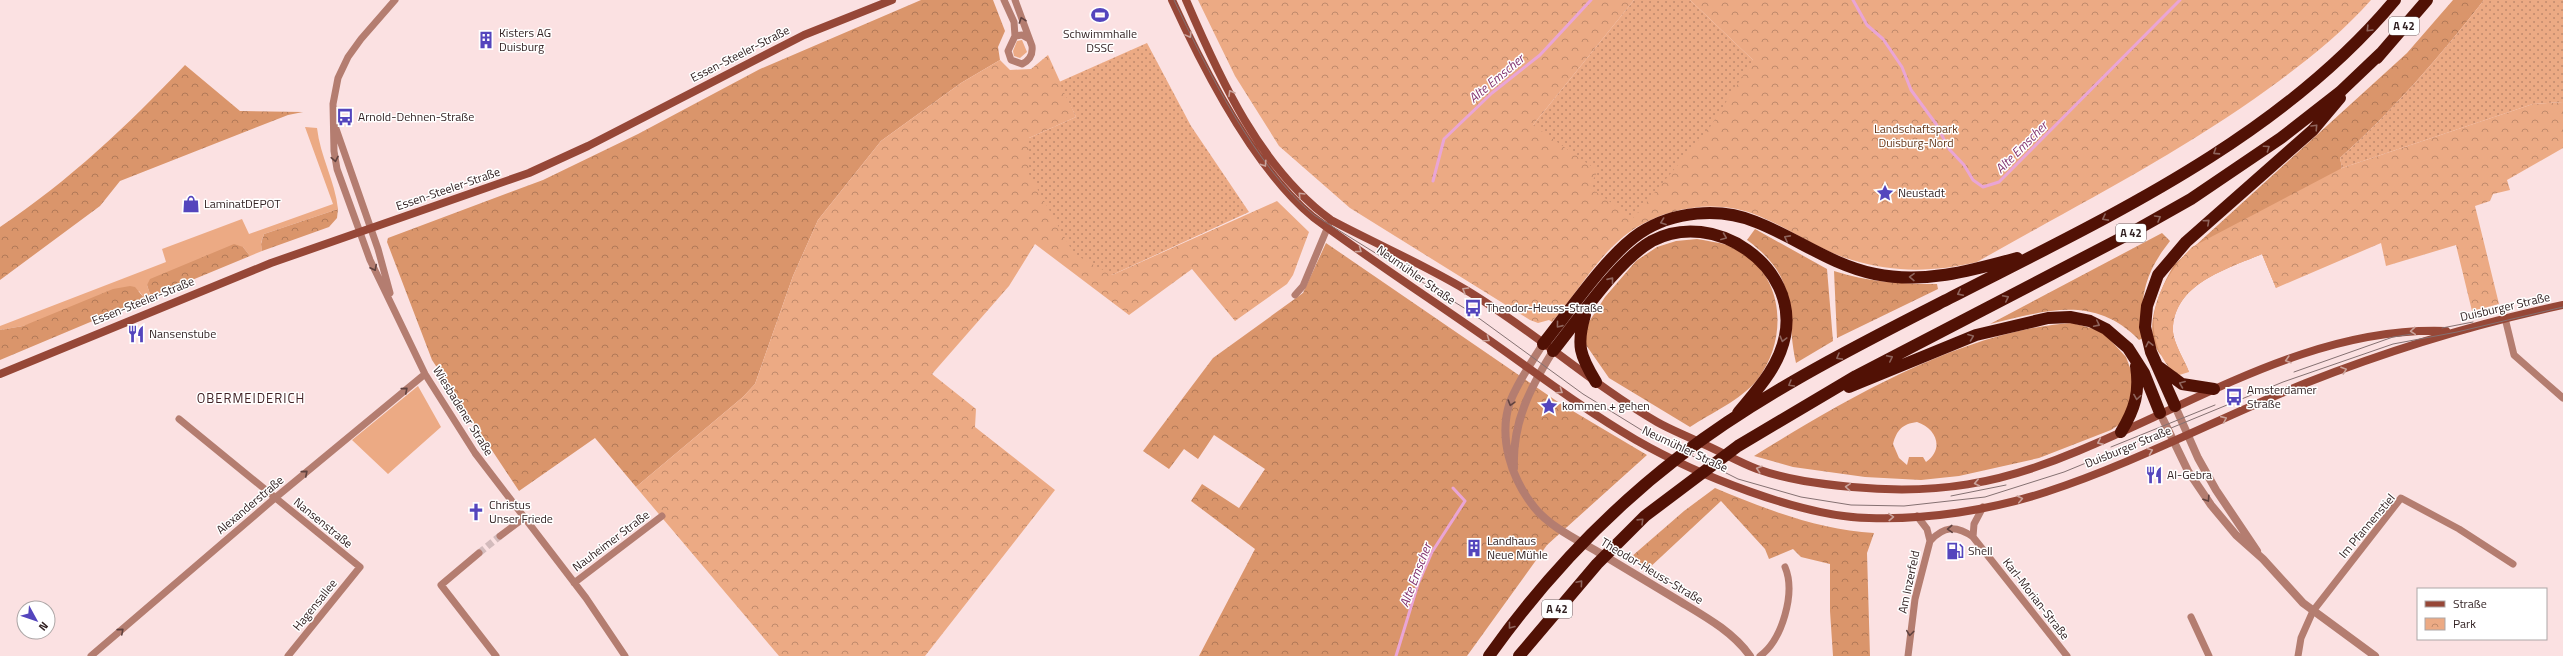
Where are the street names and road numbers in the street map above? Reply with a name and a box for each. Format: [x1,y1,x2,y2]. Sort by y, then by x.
road number: A 42 [2389,17,2419,35]
street label: Essen-Steeler-Straße [687,20,793,87]
street label: Essen-Steeler-Straße [393,162,502,215]
road number: A 42 [2116,224,2146,242]
street label: Neumühler Straße [1373,240,1460,309]
street label: Essen-Steeler-Straße [89,271,197,330]
street label: Duisburger Straße [2458,287,2552,326]
street label: Wiesbadener Straße [428,362,499,459]
street label: Neumühler Straße [1639,420,1731,477]
street label: Duisburger Straße [2082,421,2174,473]
street label: Alexanderstraße [212,471,288,539]
street label: Im Pfannenstiel [2334,489,2399,562]
street label: Nansenstraße [290,493,357,553]
street label: Nauheimer Straße [568,505,653,576]
street label: Theodor-Heuss-Straße [1597,532,1707,609]
street label: Am Inzerfeld [1893,549,1924,615]
street label: Karl-Morian-Straße [1998,554,2074,644]
street label: Hagensallee [288,575,342,635]
road number: A 42 [1542,600,1572,618]

